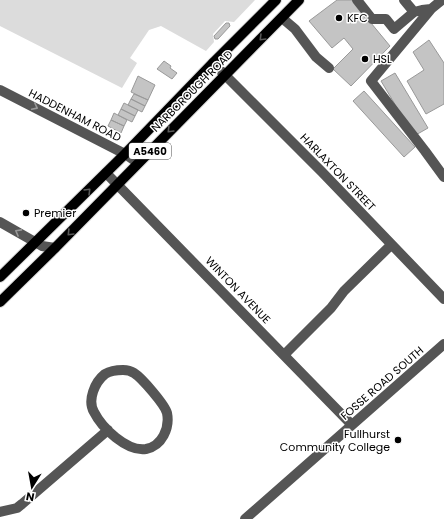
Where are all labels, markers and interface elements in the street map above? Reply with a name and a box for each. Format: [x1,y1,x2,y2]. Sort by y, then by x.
place label: KFC [347,10,368,26]
marker: KFC [334,13,344,23]
one-way arrow [259,33,267,41]
street label: NARBOROUGH ROAD [148,46,237,135]
place label: HSL [373,51,392,67]
marker: HSL [360,54,370,64]
street label: HADDENHAM ROAD [26,85,124,145]
one-way arrow [30,103,38,110]
one-way arrow [167,125,175,133]
street label: HARLAXTON STREET [297,130,379,214]
road number: A5460 [129,143,171,159]
one-way arrow [83,188,91,196]
place label: Premier [34,205,76,221]
marker: Premier [21,208,31,218]
one-way arrow [67,228,74,236]
one-way arrow [15,229,22,236]
street label: WINTON AVENUE [202,253,274,327]
street label: FOSSE ROAD SOUTH [337,342,427,424]
place label: Fullhurst Community College [280,426,390,455]
marker: Fullhurst Community College [393,435,403,445]
north arrow [12,467,52,507]
text: N [25,488,36,505]

